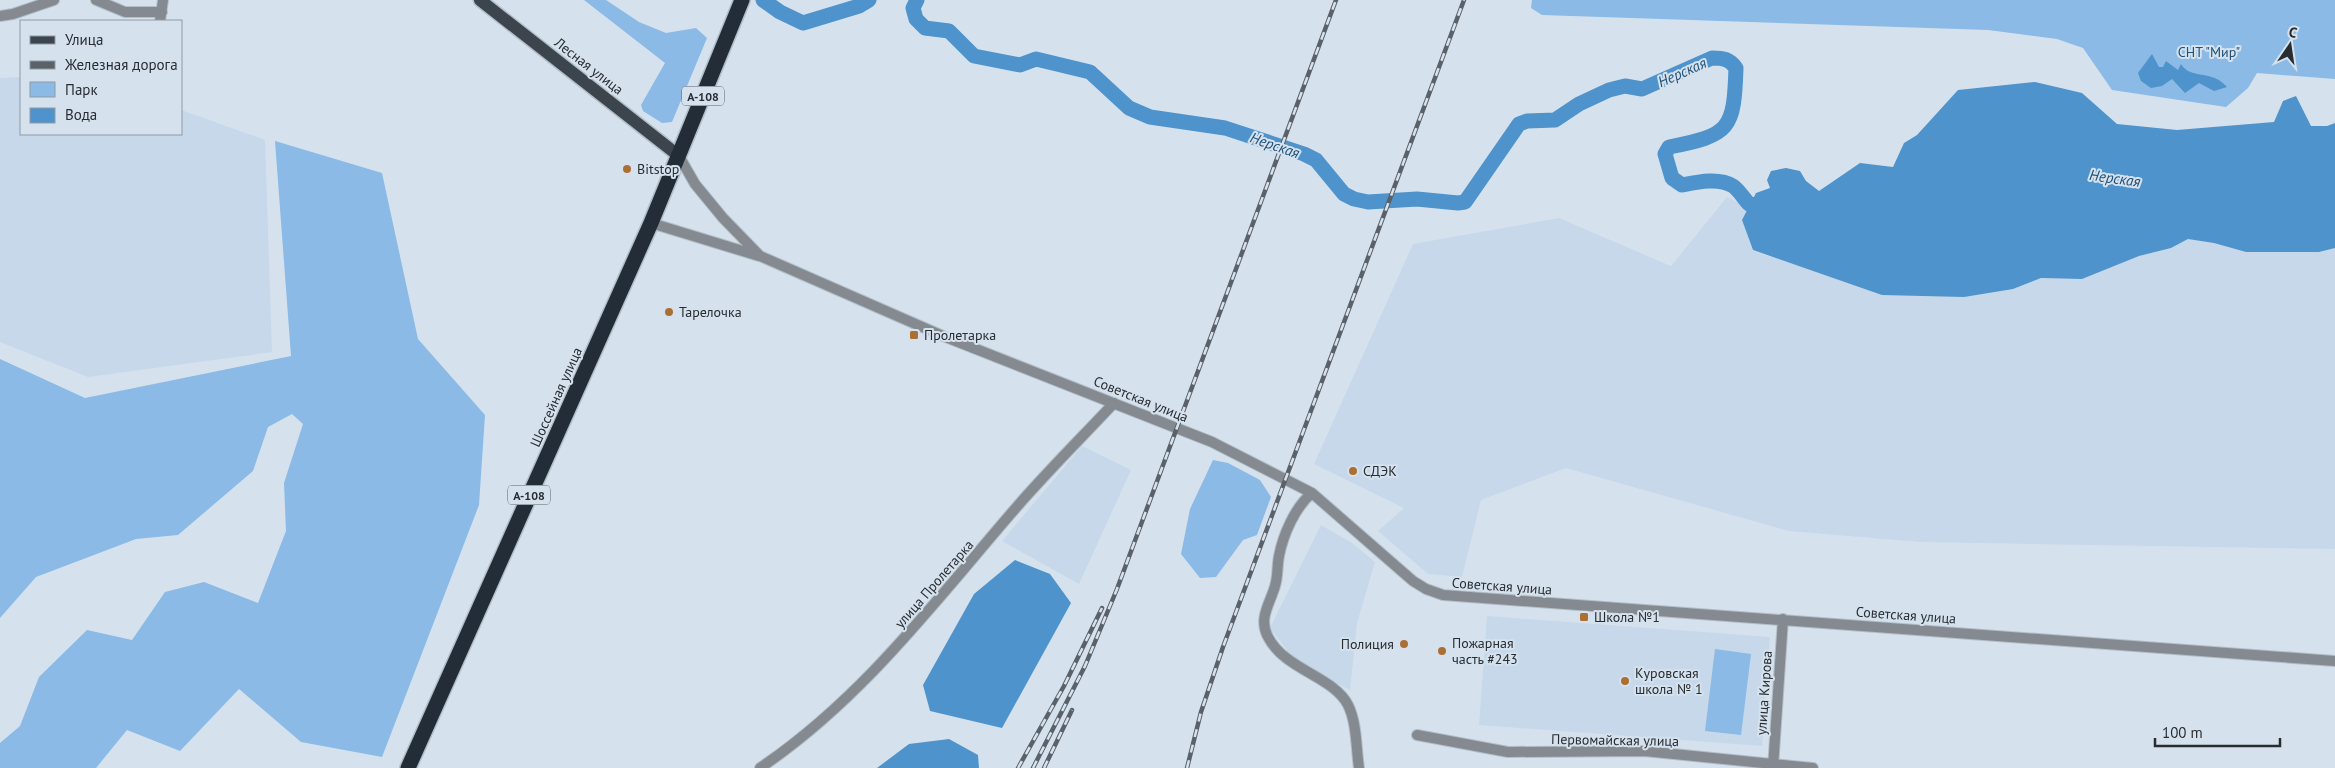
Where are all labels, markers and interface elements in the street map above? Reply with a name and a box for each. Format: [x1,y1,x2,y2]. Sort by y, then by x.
legend [20,20,182,135]
north arrow [2265,20,2315,70]
text: С [2287,23,2299,42]
text: Улица [65,30,103,49]
street label: Лесная улица [550,33,627,99]
park label: СНТ "Мир" [2178,43,2240,61]
water label: Нерская [1655,53,1709,91]
text: Железная дорога [64,55,178,74]
text: Парк [65,80,98,99]
road number: А-108 [682,86,724,105]
text: Вода [65,105,97,124]
water label: Нерская [1248,128,1302,162]
place label: Bitstop [637,160,679,178]
marker: Bitstop [621,163,633,175]
water label: Нерская [2088,165,2142,191]
place label: Тарелочка [679,303,742,321]
marker: Тарелочка [663,306,675,318]
place label: Пролетарка [924,326,996,344]
marker: Пролетарка [908,329,920,341]
street label: Шоссейная улица [526,344,586,450]
street label: Советская улица [1091,372,1191,426]
place label: СДЭК [1363,462,1397,480]
marker: СДЭК [1347,465,1359,477]
road number: А-108 [508,486,550,504]
street label: улица Пролетарка [891,536,977,632]
street label: Советская улица [1451,574,1553,598]
street label: Советская улица [1855,603,1957,627]
place label: Школа №1 [1594,608,1660,626]
marker: Школа №1 [1578,611,1590,623]
place label: Пожарная часть #243 [1452,634,1518,668]
place label: Полиция [1341,635,1394,653]
marker: Полиция [1398,638,1410,650]
marker: Пожарная часть #243 [1436,645,1448,657]
street label: улица Кирова [1752,650,1776,736]
place label: Куровская школа № 1 [1635,664,1703,698]
marker: Куровская школа № 1 [1619,675,1631,687]
scale bar [2155,716,2280,748]
text: 100 m [2162,723,2203,742]
street label: Первомайская улица [1551,730,1679,750]

